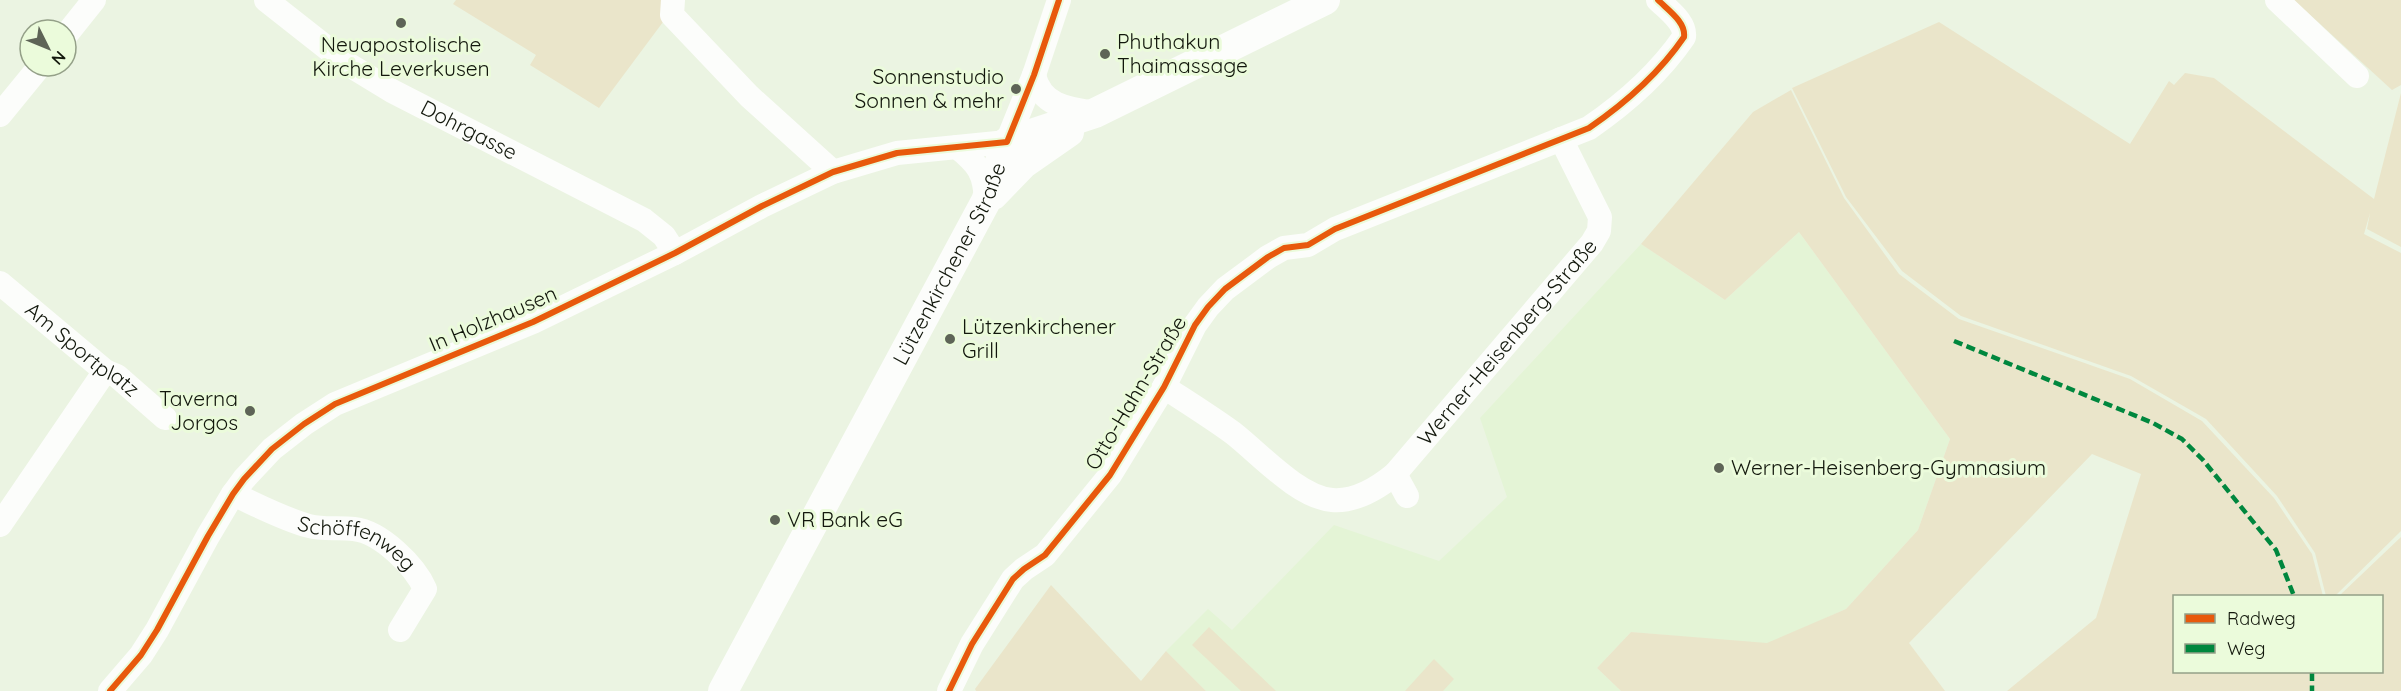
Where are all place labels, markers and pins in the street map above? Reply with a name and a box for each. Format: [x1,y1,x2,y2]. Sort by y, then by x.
marker: Neuapostolische Kirche Leverkusen [394,16,408,30]
place label: Phuthakun Thaimassage [1117,28,1248,78]
place label: Neuapostolische Kirche Leverkusen [312,31,490,81]
marker: Phuthakun Thaimassage [1098,47,1112,61]
place label: Sonnenstudio Sonnen & mehr [854,63,1004,113]
marker: Sonnenstudio Sonnen & mehr [1009,82,1023,96]
place label: Lützenkirchener Grill [962,313,1116,363]
marker: Lützenkirchener Grill [943,332,957,346]
place label: Taverna Jorgos [159,385,238,435]
marker: Taverna Jorgos [243,404,257,418]
place label: Werner-Heisenberg-Gymnasium [1731,454,2046,480]
marker: Werner-Heisenberg-Gymnasium [1712,461,1726,475]
place label: VR Bank eG [787,506,903,532]
marker: VR Bank eG [768,513,782,527]

